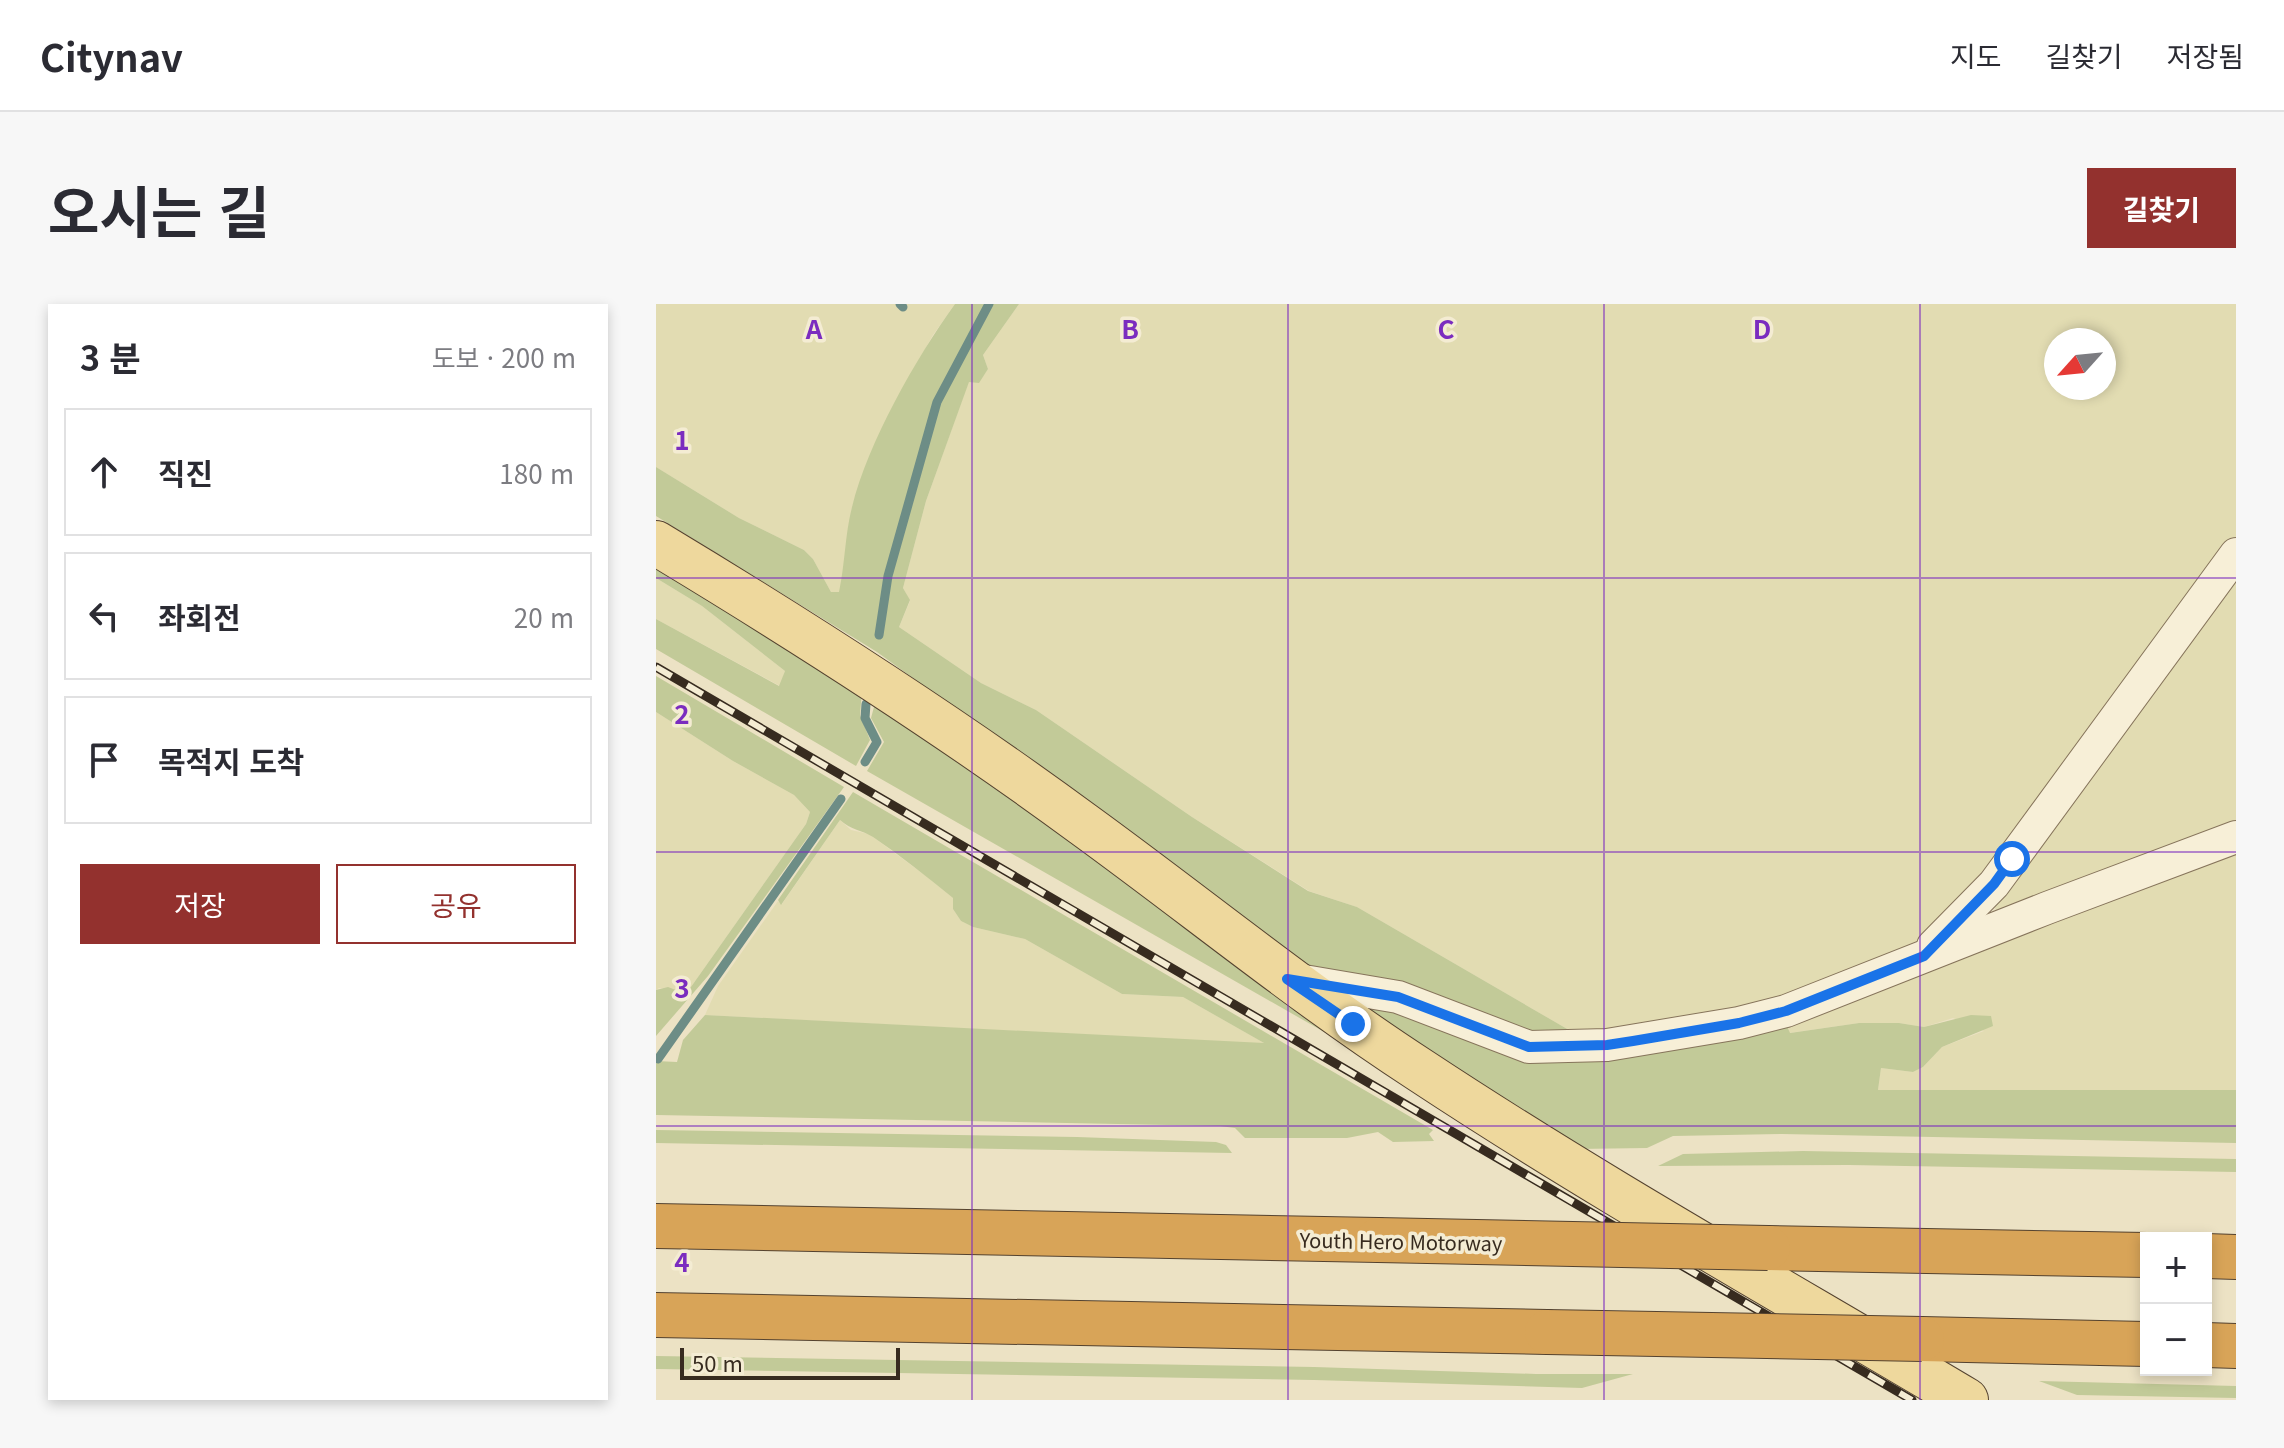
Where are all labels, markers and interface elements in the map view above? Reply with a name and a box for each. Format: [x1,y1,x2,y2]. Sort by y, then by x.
text: Citynav [40,28,183,83]
text: 지도 [1950,35,2001,75]
text: 길찾기 [2045,35,2123,75]
text: 저장됨 [2167,35,2244,75]
text: 오시는 길 [48,168,270,249]
button: 길찾기 [2087,168,2236,248]
text: A [805,309,823,346]
text: B [1121,309,1139,346]
text: C [1437,309,1455,346]
text: D [1753,309,1771,346]
north arrow [2044,328,2116,400]
text: 3 분 [80,332,141,381]
text: 도보 · 200 m [432,338,576,375]
text: 1 [674,420,690,457]
icon: ahead [82,450,126,494]
text: 직진 [158,450,213,494]
text: 180 m [499,454,574,491]
icon: left [82,594,126,638]
text: 좌회전 [158,594,241,638]
text: 20 m [514,598,574,635]
text: 2 [674,694,690,731]
icon: arrive [82,738,126,782]
text: 목적지 도착 [158,738,304,782]
route start [1994,841,2030,877]
button: 저장 [80,864,320,944]
button: 공유 [336,864,576,944]
text: 3 [674,968,690,1005]
route end [1335,1006,1371,1042]
street label: Youth Hero Motorway [1298,1225,1503,1257]
map controls [2140,1232,2212,1376]
button: + [2140,1232,2212,1304]
text: 4 [674,1242,690,1279]
button: − [2140,1304,2212,1376]
scale bar [680,1344,900,1380]
text: 50 m [692,1346,743,1378]

